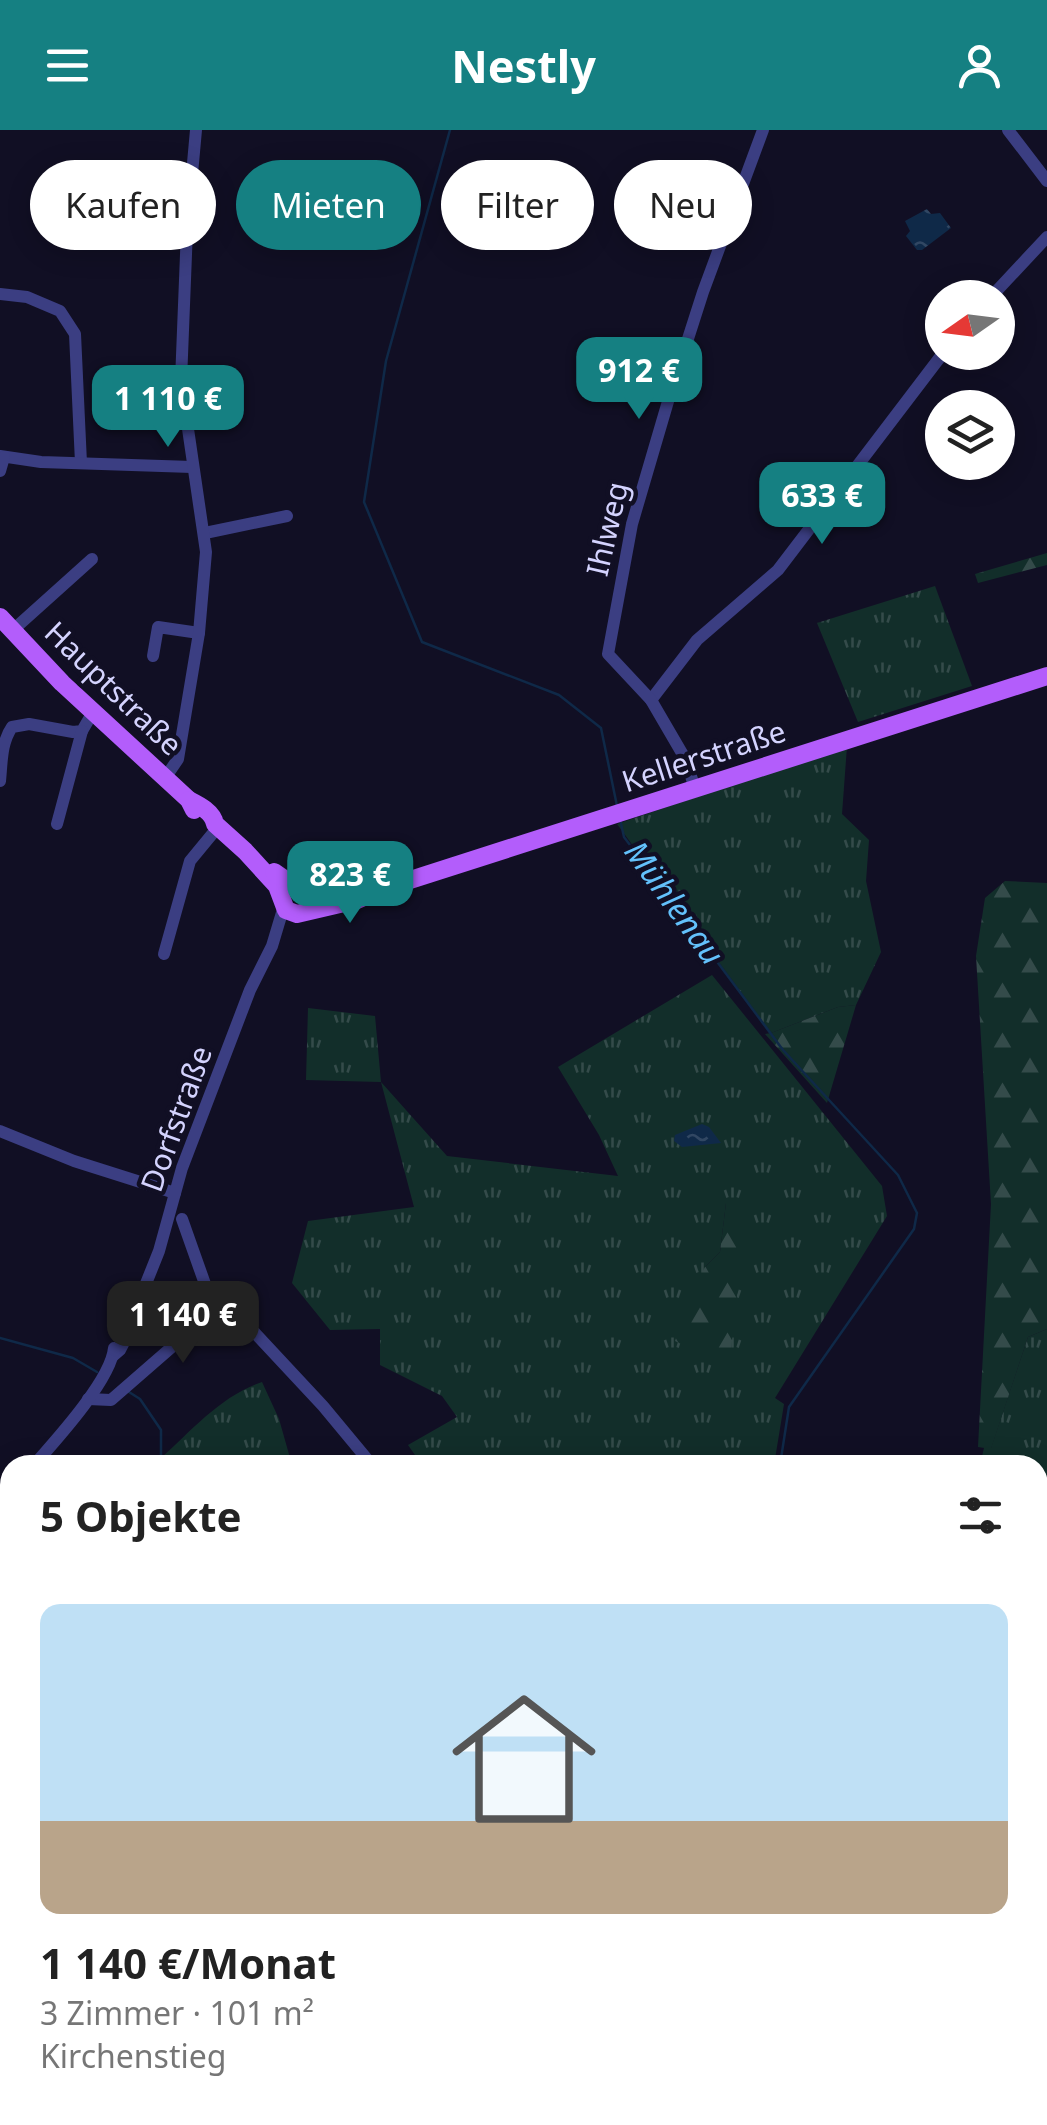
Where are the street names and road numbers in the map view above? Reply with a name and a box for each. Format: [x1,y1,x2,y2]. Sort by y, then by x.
street label: Ihlweg [576,478,637,580]
street label: Hauptstraße [36,612,192,764]
street label: Kellerstraße [616,710,791,801]
street label: Dorfstraße [130,1040,221,1197]

